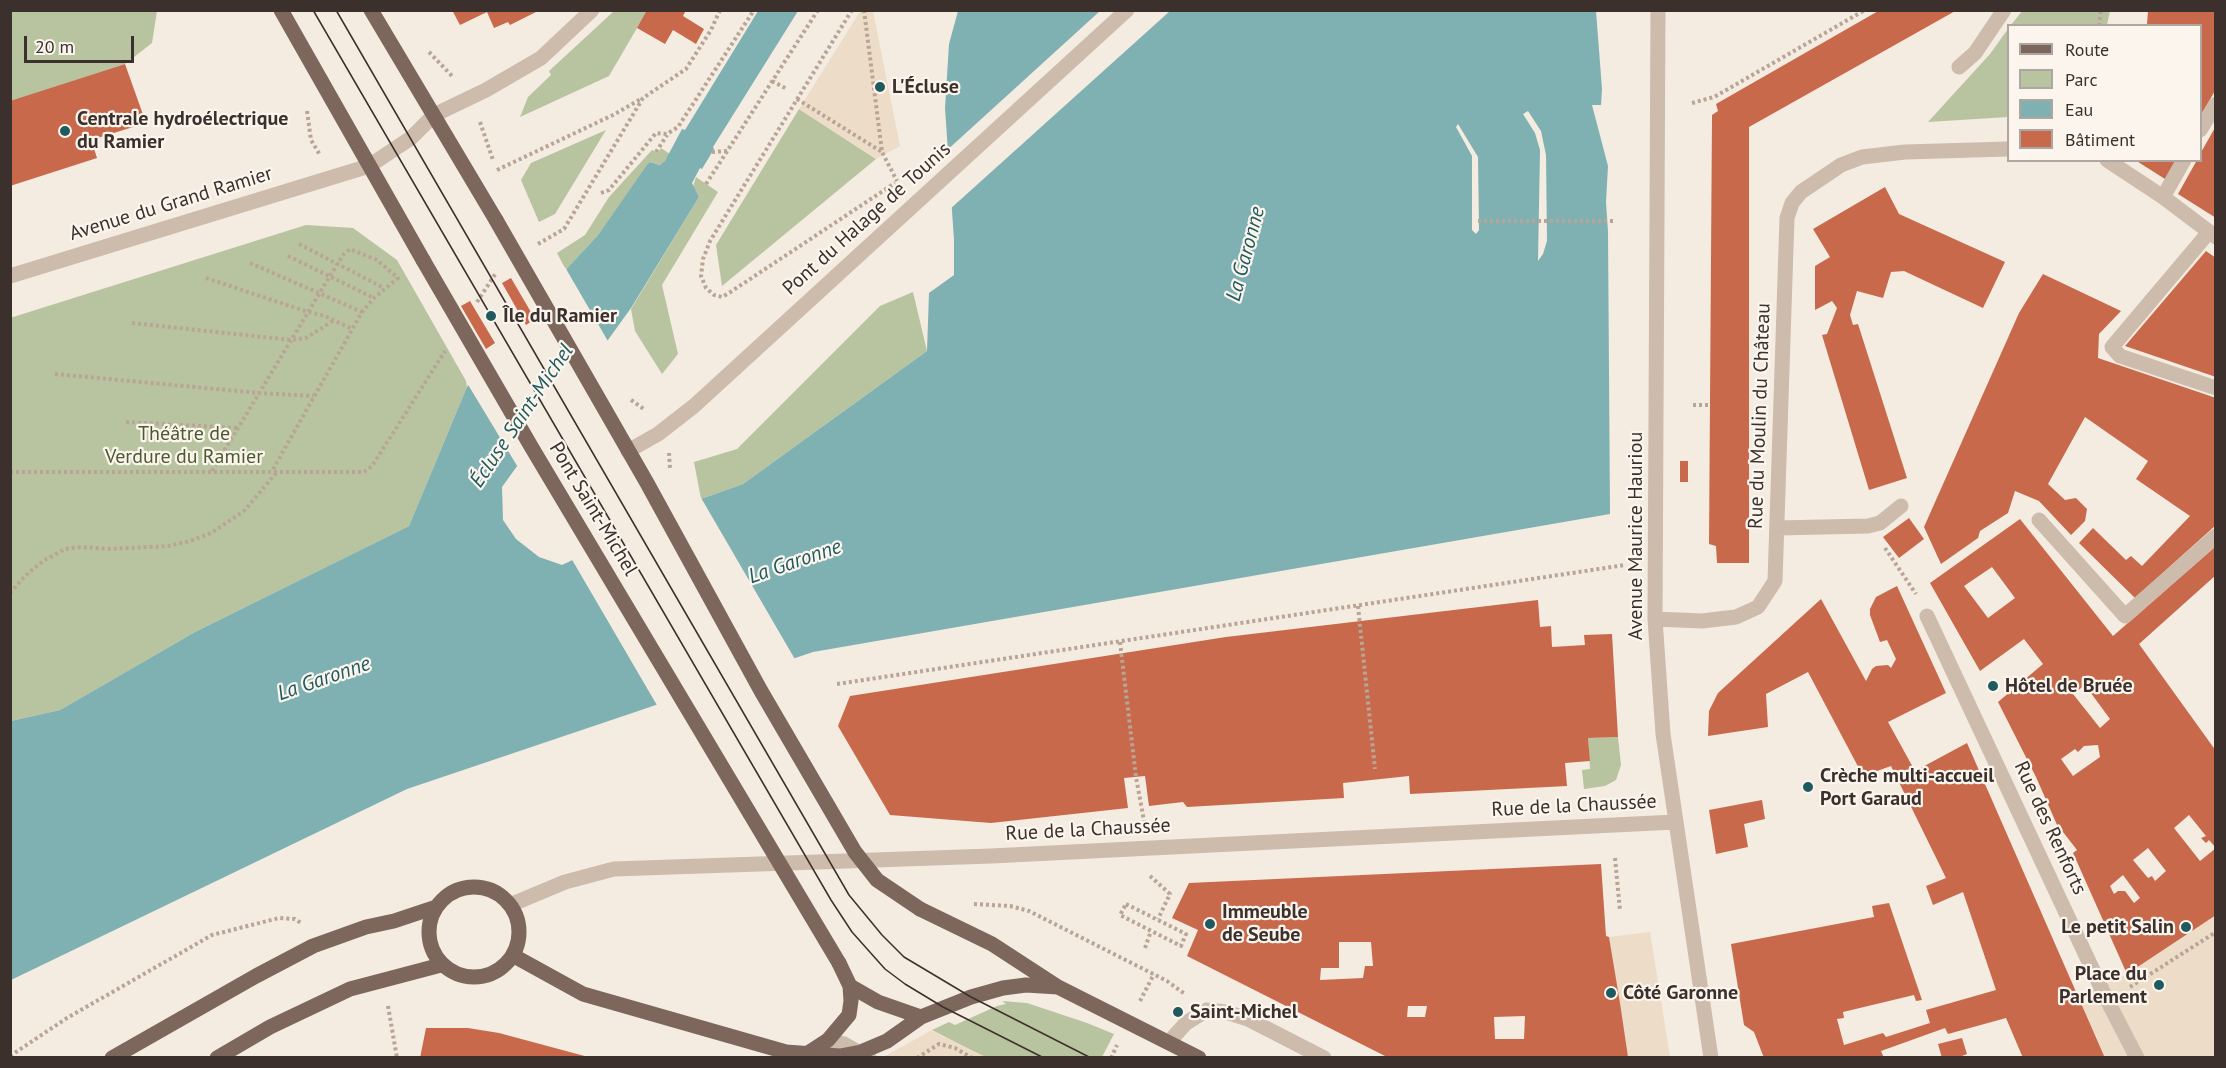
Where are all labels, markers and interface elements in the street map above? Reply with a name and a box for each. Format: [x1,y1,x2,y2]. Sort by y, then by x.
scale bar [27,24,136,62]
legend [2007,24,2202,162]
text: 20 m [35,35,74,58]
text: Route [2065,38,2109,61]
text: Parc [2065,68,2098,91]
place label: L'Écluse [892,75,959,99]
marker: L'Écluse [873,80,887,94]
text: Eau [2065,98,2093,121]
place label: Centrale hydroélectrique du Ramier [77,107,288,154]
marker: Centrale hydroélectrique du Ramier [58,124,72,138]
text: Bâtiment [2065,128,2135,151]
street label: Pont du Halage de Tounis [778,137,956,301]
street label: Avenue du Grand Ramier [67,162,275,246]
water label: La Garonne [1221,204,1271,304]
street label: Rue du Moulin du Château [1744,303,1776,529]
place label: Île du Ramier [503,304,617,328]
marker: Île du Ramier [484,309,498,323]
water label: Écluse Saint-Michel [465,340,579,492]
park label: Théâtre de Verdure du Ramier [105,422,263,469]
street label: Avenue Maurice Hauriou [1624,432,1648,640]
street label: Pont Saint-Michel [544,438,642,580]
water label: La Garonne [745,534,845,590]
water label: La Garonne [274,651,374,707]
place label: Hôtel de Bruée [2005,674,2133,698]
marker: Hôtel de Bruée [1986,679,2000,693]
street label: Rue des Renforts [2009,758,2091,898]
place label: Crèche multi-accueil Port Garaud [1820,764,1994,811]
marker: Crèche multi-accueil Port Garaud [1801,780,1815,794]
street label: Rue de la Chaussée [1491,790,1657,822]
street label: Rue de la Chaussée [1005,814,1171,846]
place label: Immeuble de Seube [1222,900,1308,947]
place label: Le petit Salin [2061,915,2174,939]
marker: Immeuble de Seube [1203,917,1217,931]
marker: Le petit Salin [2179,920,2193,934]
place label: Place du Parlement [2059,962,2147,1009]
marker: Place du Parlement [2152,978,2166,992]
place label: Côté Garonne [1623,981,1738,1005]
marker: Côté Garonne [1604,986,1618,1000]
place label: Saint-Michel [1190,1000,1298,1024]
marker: Saint-Michel [1171,1005,1185,1019]

